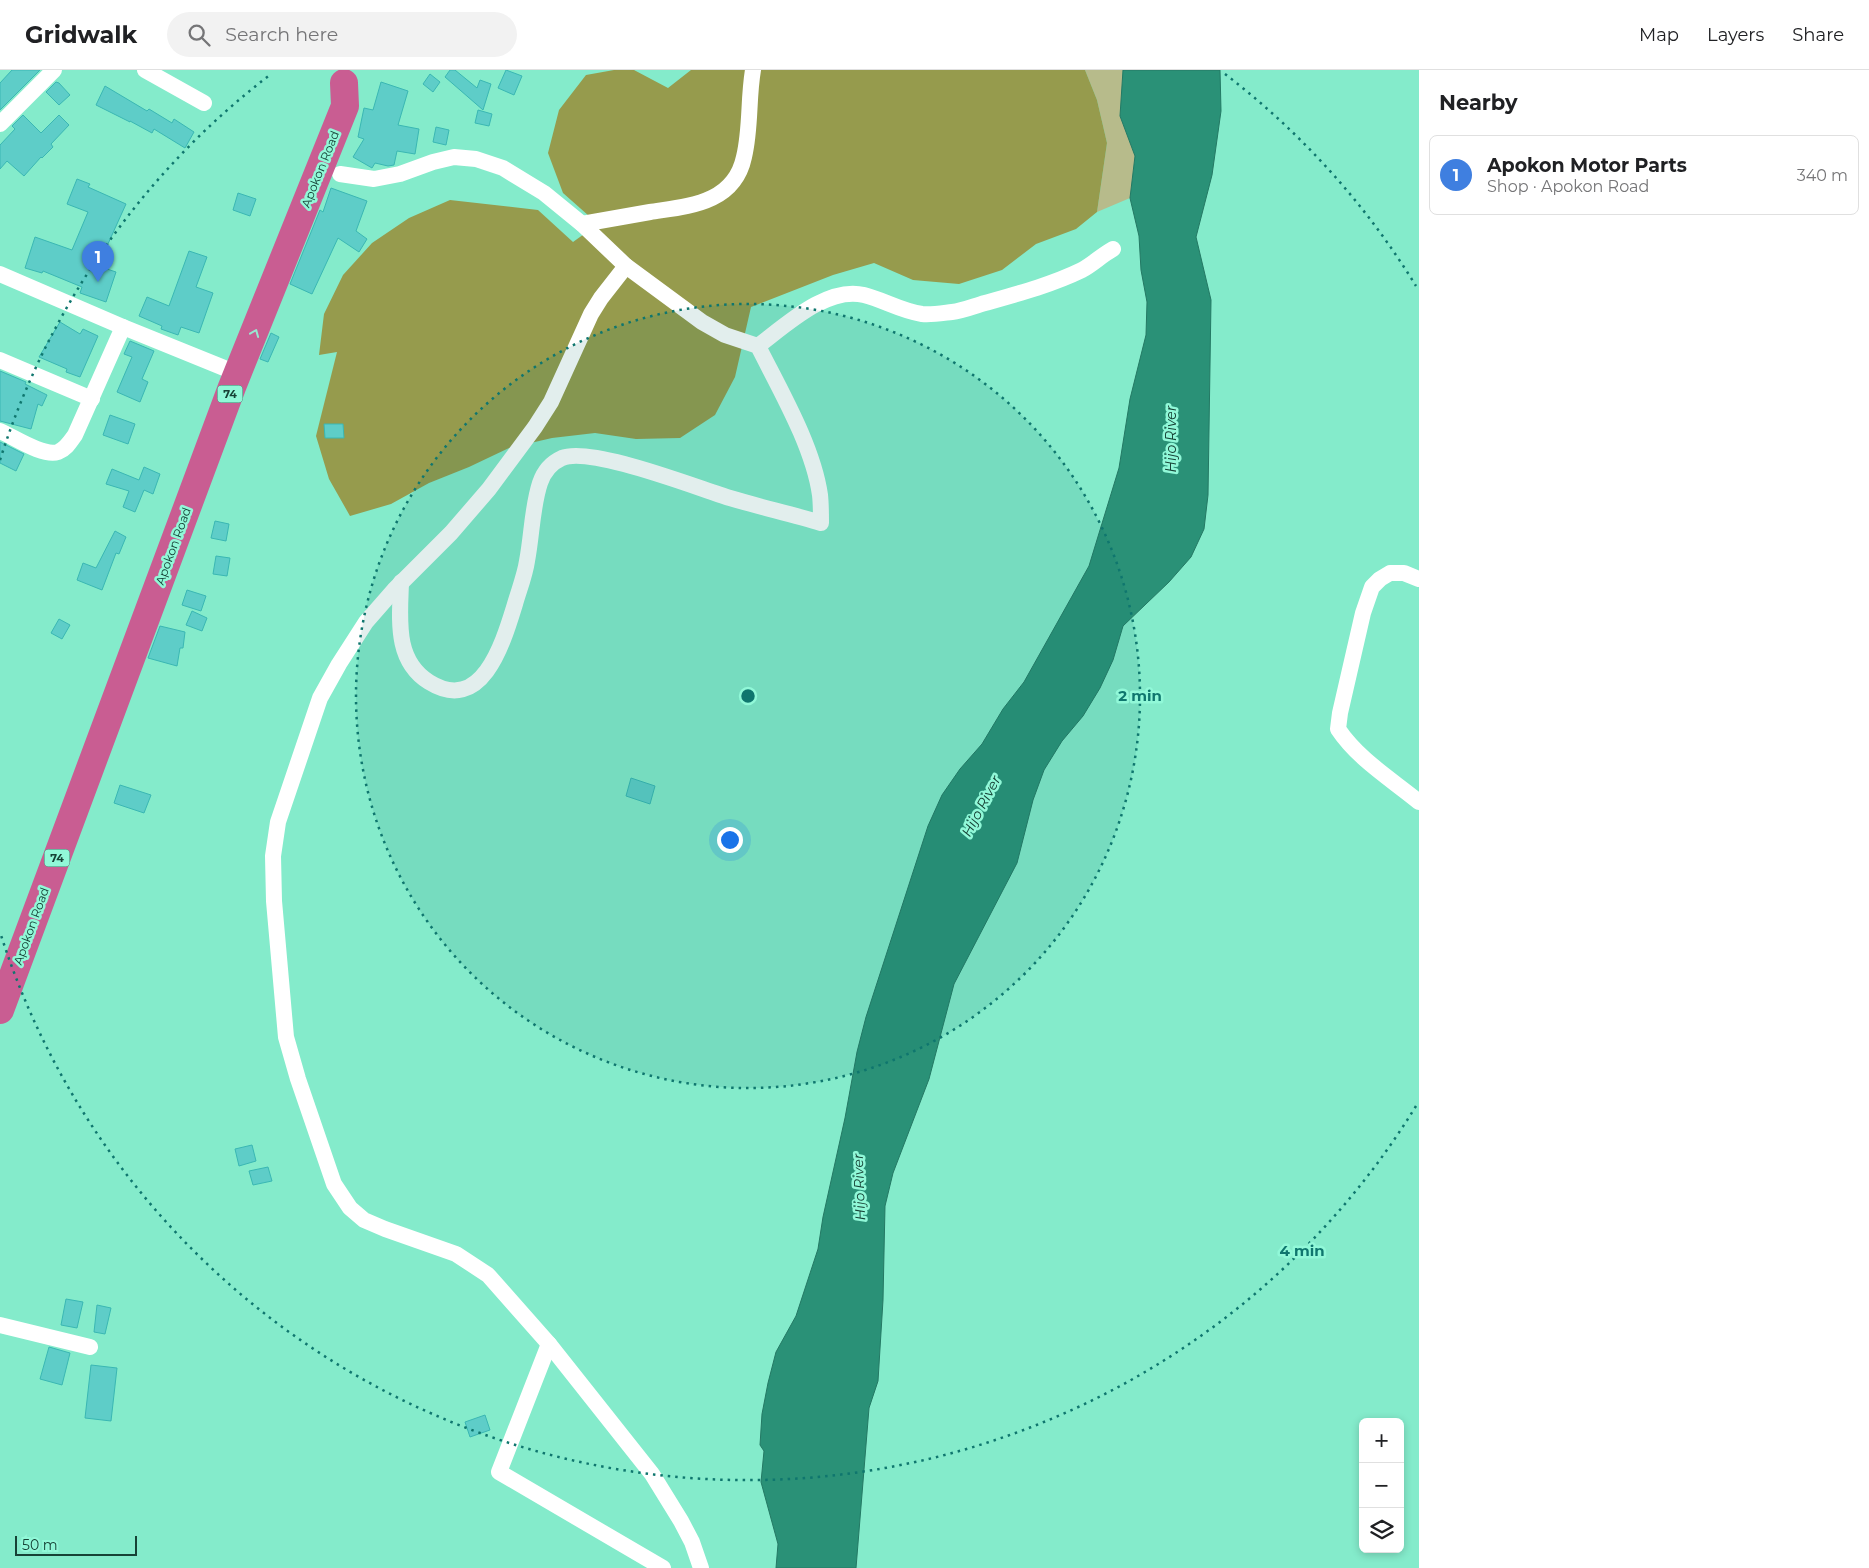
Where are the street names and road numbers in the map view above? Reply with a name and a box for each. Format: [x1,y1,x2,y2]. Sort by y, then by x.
street label: Apokon Road [298,128,342,210]
road number: 74 [218,386,242,402]
street label: Apokon Road [152,505,194,587]
road number: 74 [44,850,70,866]
street label: Apokon Road [10,885,52,967]

